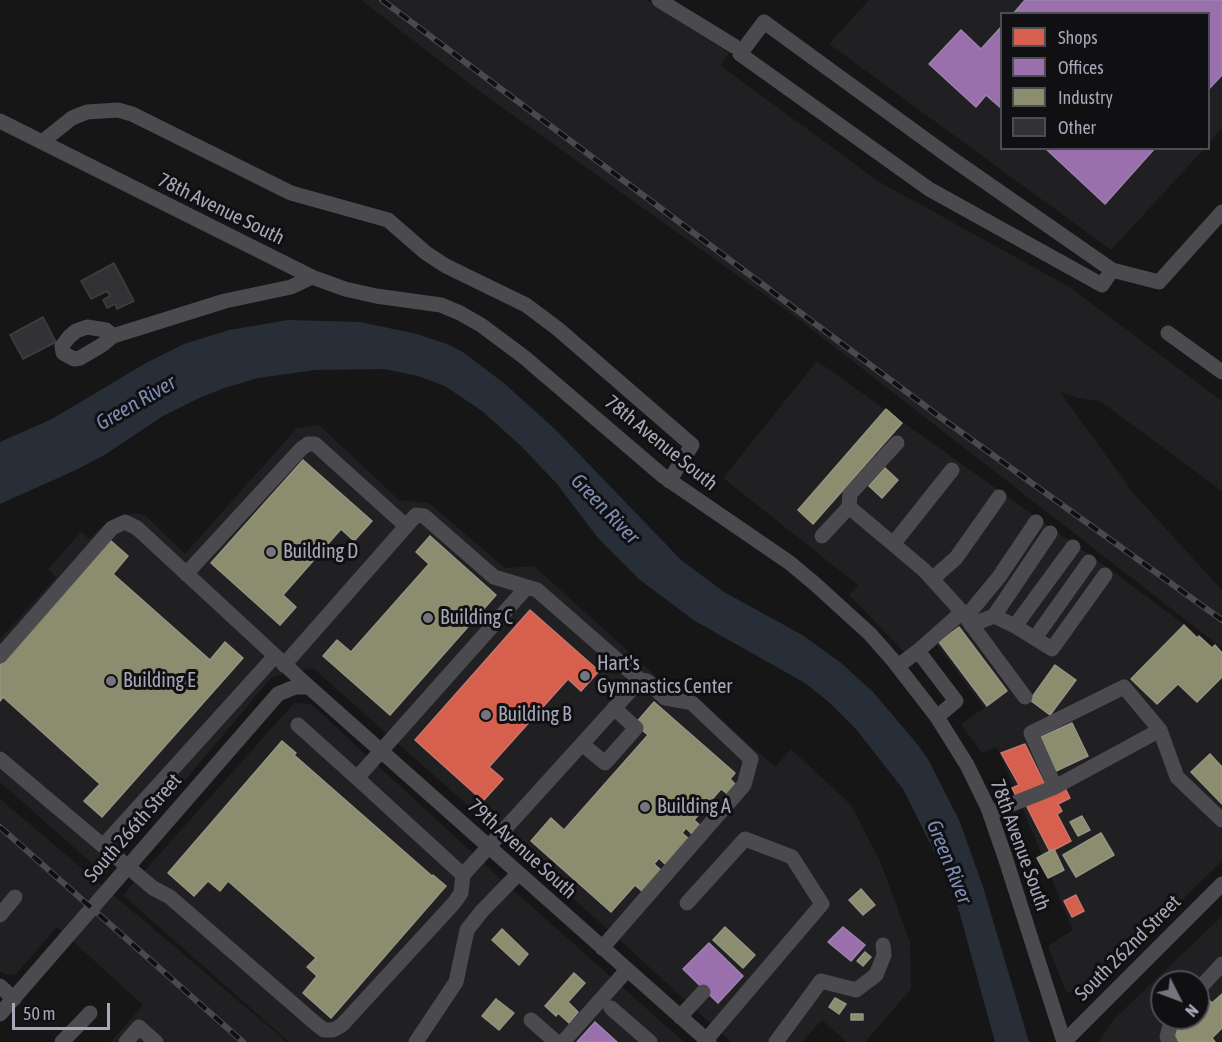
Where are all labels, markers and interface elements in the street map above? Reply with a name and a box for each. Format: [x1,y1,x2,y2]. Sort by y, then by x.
legend [1000,12,1210,150]
text: Shops [1058,27,1098,48]
text: Offices [1058,57,1104,78]
text: Industry [1058,87,1113,108]
text: Other [1058,117,1096,138]
street label: 78th Avenue South [154,168,288,250]
water label: Green River [92,370,180,436]
street label: 78th Avenue South [600,390,722,496]
water label: Green River [565,469,645,549]
place label: Building D [283,540,358,564]
marker: Building D [264,545,278,559]
place label: Building C [440,606,513,630]
marker: Building C [421,611,435,625]
place label: Hart's Gymnastics Center [597,652,732,699]
place label: Building E [123,669,195,693]
marker: Hart's Gymnastics Center [578,669,592,683]
marker: Building E [104,674,118,688]
place label: Building B [498,703,571,727]
marker: Building B [479,708,493,722]
street label: South 266th Street [79,769,187,887]
street label: 78th Avenue South [985,776,1055,914]
street label: 79th Avenue South [463,794,581,904]
place label: Building A [657,795,731,819]
marker: Building A [638,800,652,814]
water label: Green River [921,817,977,907]
street label: South 262nd Street [1070,890,1186,1006]
north arrow [1150,970,1210,1030]
scale bar [15,991,112,1029]
text: N [1182,1001,1202,1020]
text: 50 m [23,1003,55,1024]

